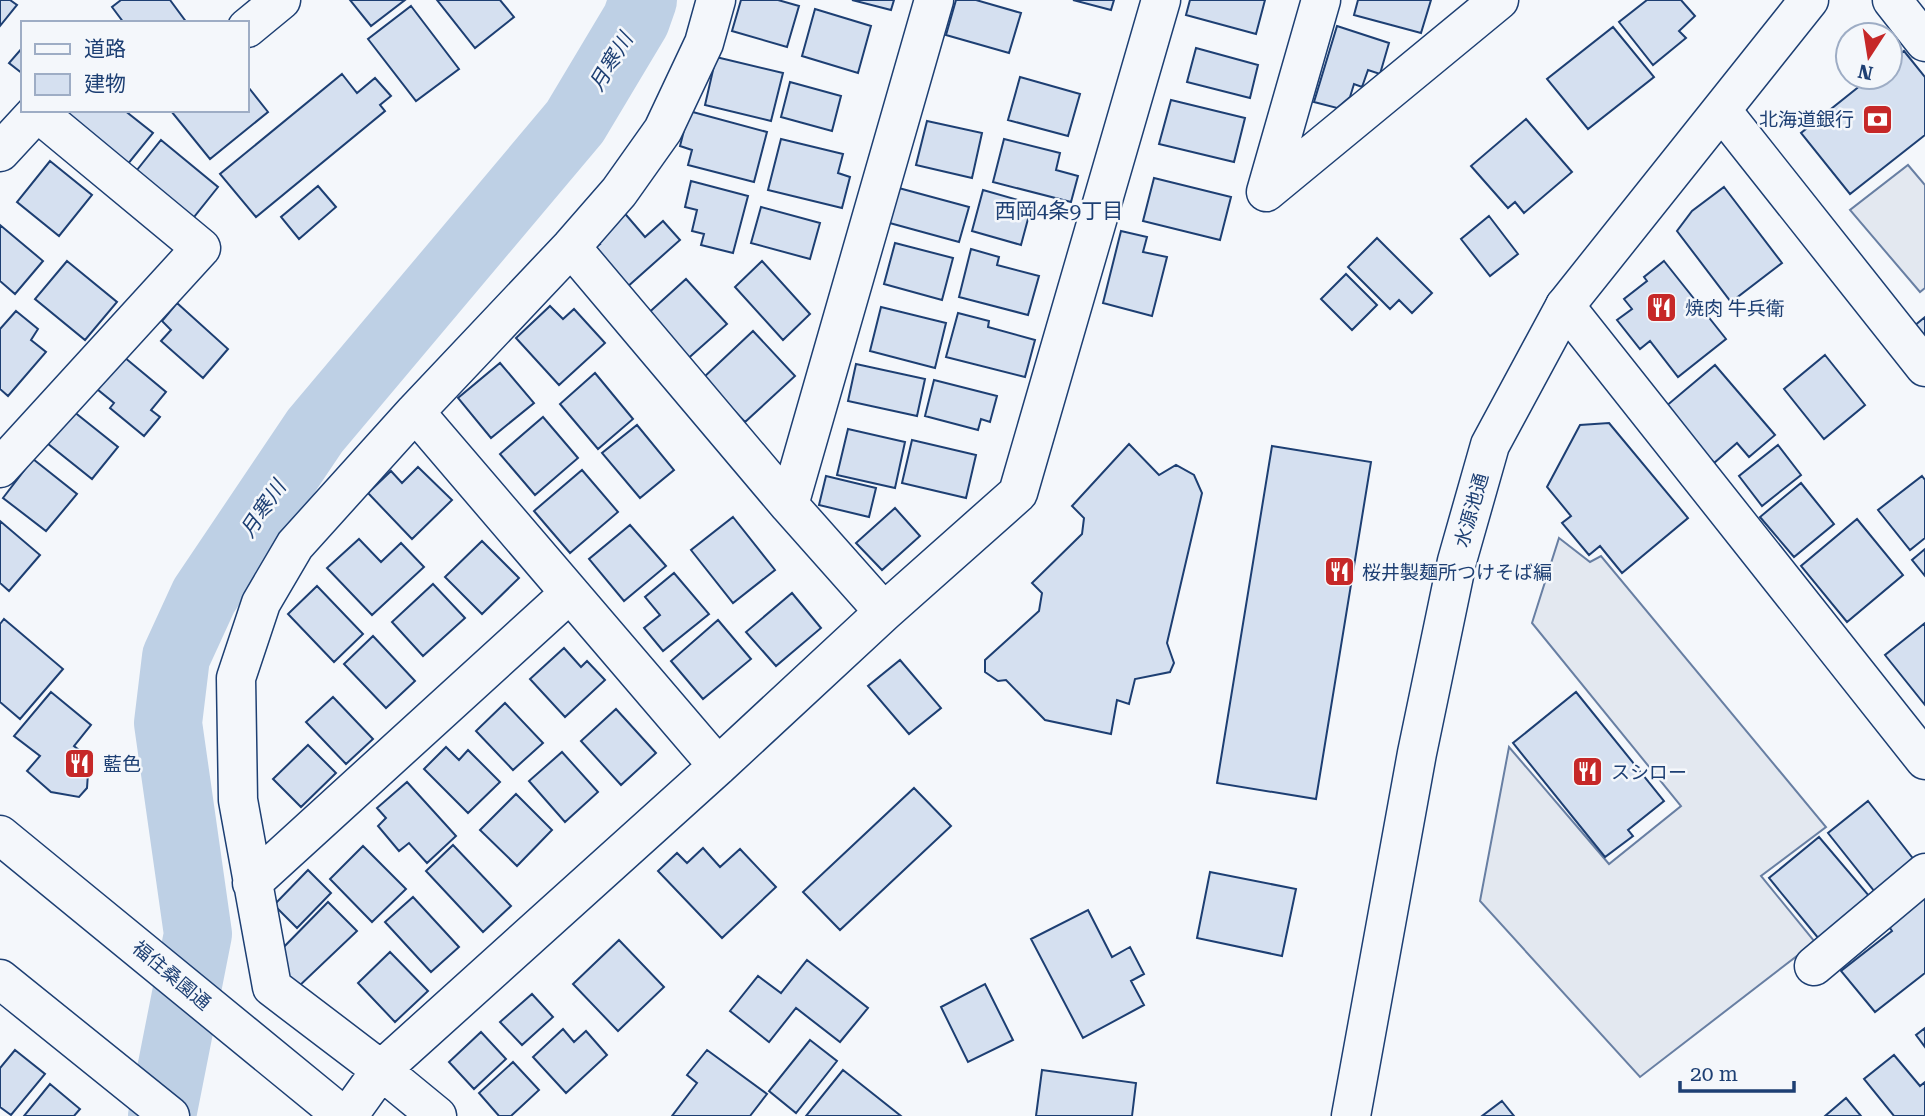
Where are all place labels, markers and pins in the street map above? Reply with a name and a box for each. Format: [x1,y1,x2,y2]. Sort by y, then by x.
bank icon: 北海道銀行 [1860,102,1894,136]
place label: 北海道銀行 [1759,108,1854,131]
restaurant icon: 焼肉 牛兵衛 [1645,291,1679,325]
place label: 焼肉 牛兵衛 [1685,297,1785,320]
restaurant icon: 桜井製麺所つけそば編 [1322,555,1356,589]
place label: 桜井製麺所つけそば編 [1362,561,1552,584]
restaurant icon: 藍色 [63,747,97,781]
place label: 藍色 [103,753,141,776]
restaurant icon: スシロー [1571,755,1605,789]
place label: スシロー [1611,761,1687,784]

